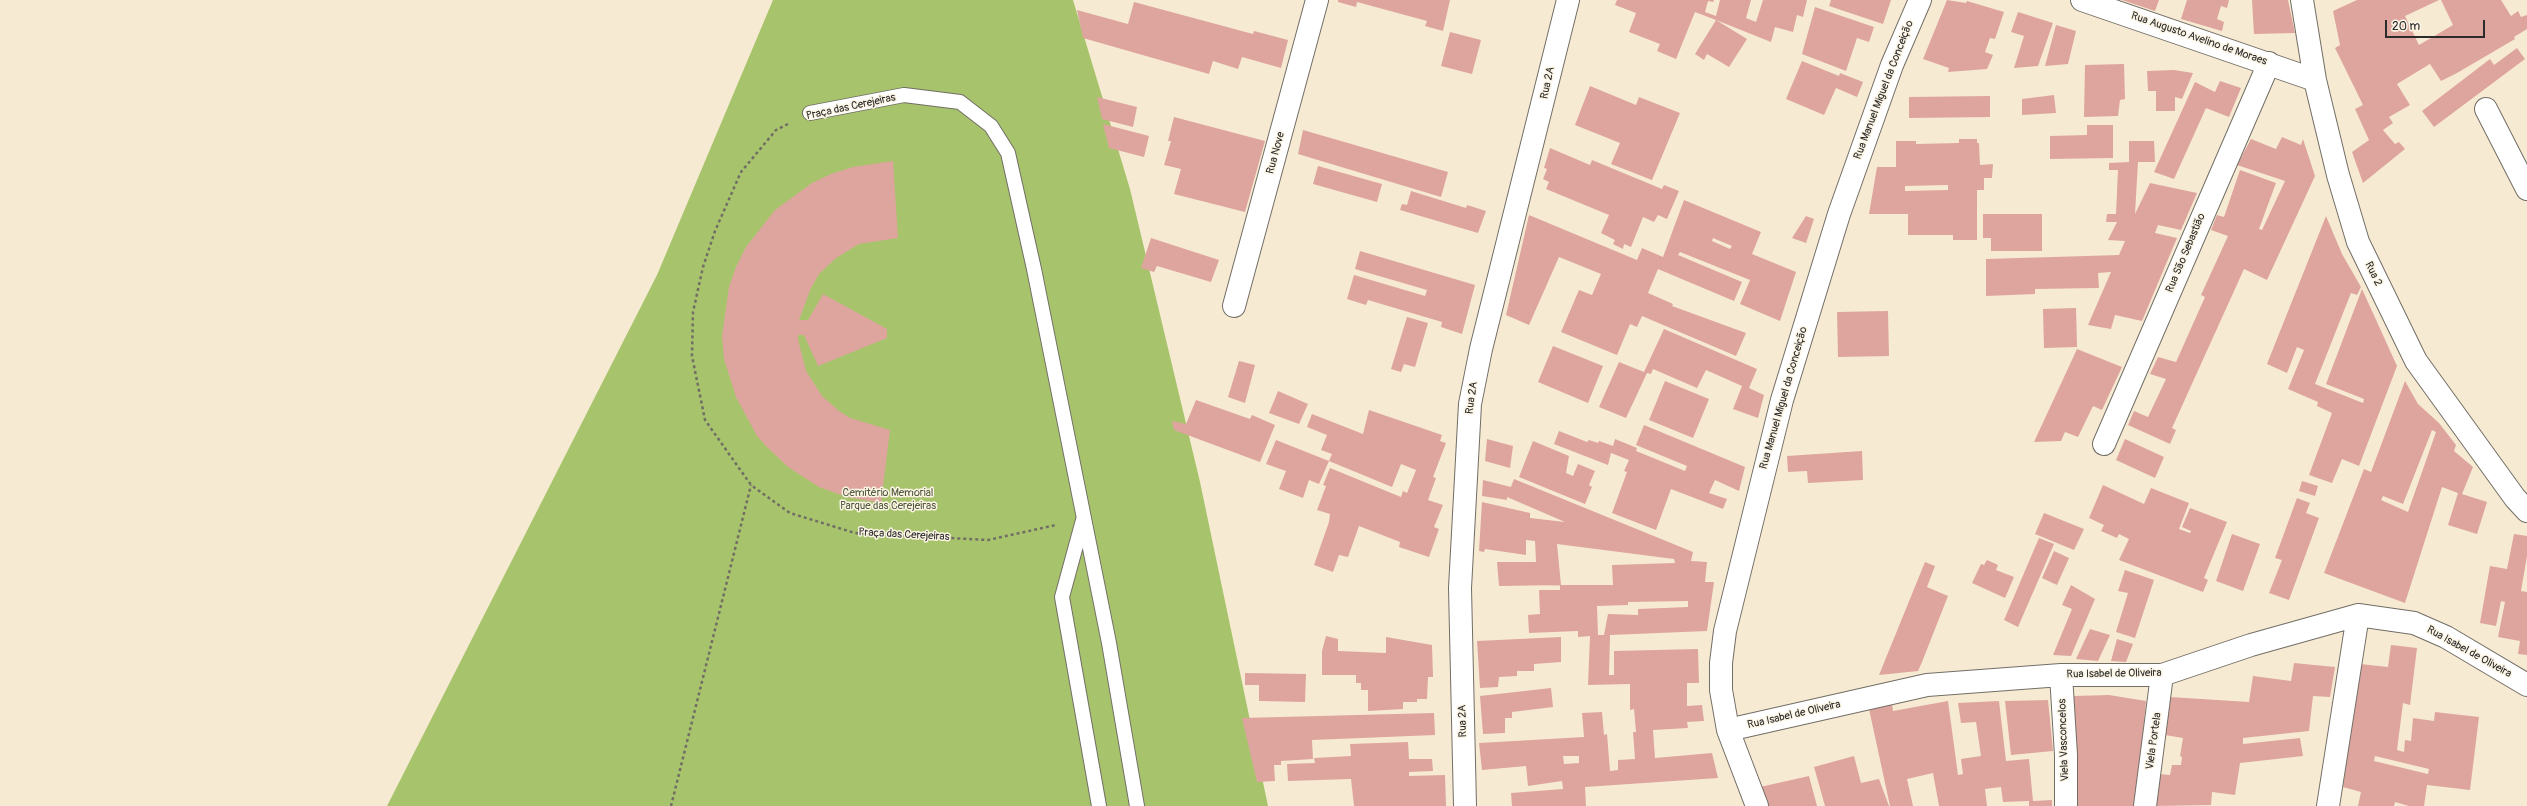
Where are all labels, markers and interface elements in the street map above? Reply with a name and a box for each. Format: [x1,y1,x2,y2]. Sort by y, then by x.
street label: Rua Augusto Avelino de Moraes [2129,9,2269,69]
scale bar [2387,12,2487,38]
street label: Rua Manuel Miguel da Conceição [1851,19,1917,161]
text: 20 m [2392,19,2420,34]
street label: Rua 2A [1538,66,1558,100]
street label: Praça das Cerejeiras [805,91,897,123]
street label: Rua Nove [1264,130,1288,176]
street label: Rua São Sebastião [2163,211,2209,295]
street label: Rua 2 [2361,260,2385,288]
street label: Rua Manuel Miguel da Conceição [1757,325,1811,471]
street label: Rua 2A [1463,381,1481,415]
park label: Cemitério Memorial Parque das Cerejeiras [840,486,936,512]
street label: Praça das Cerejeiras [858,526,950,544]
street label: Rua Isabel de Oliveira [2424,623,2514,681]
street label: Rua Isabel de Oliveira [2066,667,2162,681]
street label: Rua Isabel de Oliveira [1746,698,1842,732]
street label: Viela Vasconcelos [2056,698,2072,782]
street label: Rua 2A [1456,704,1470,738]
street label: Viela Portela [2143,712,2165,770]

